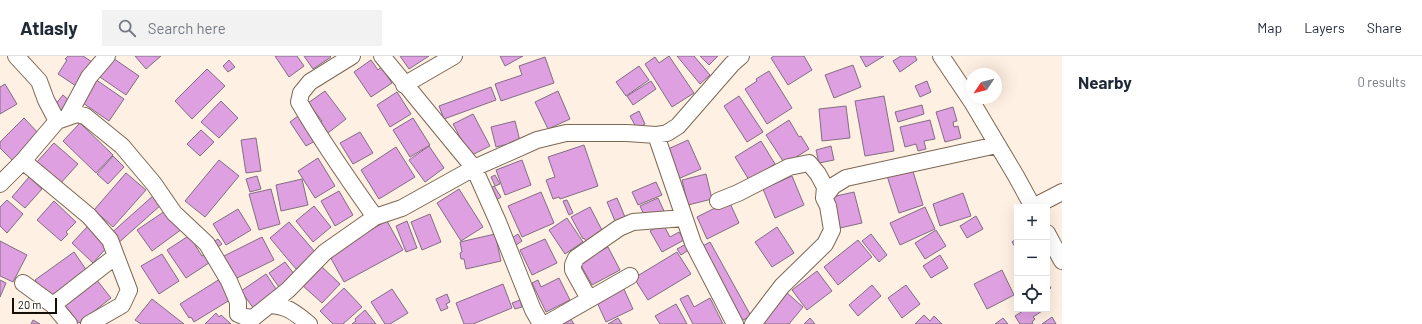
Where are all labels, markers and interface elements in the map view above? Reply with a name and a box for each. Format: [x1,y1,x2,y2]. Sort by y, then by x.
search box [102,10,382,46]
text: Atlasly [20,16,78,39]
icon: search [116,17,138,39]
text: Search here [148,19,226,37]
text: Map [1257,19,1282,36]
text: Layers [1304,19,1345,36]
text: Share [1367,19,1402,36]
north arrow [966,68,1002,104]
text: Nearby [1078,72,1132,92]
text: 0 results [1357,74,1406,90]
map controls [1014,204,1050,312]
button: + [1014,204,1050,240]
button: − [1014,240,1050,276]
button: locate [1014,276,1050,312]
scale bar [12,296,57,315]
text: 20 m [18,298,41,311]

